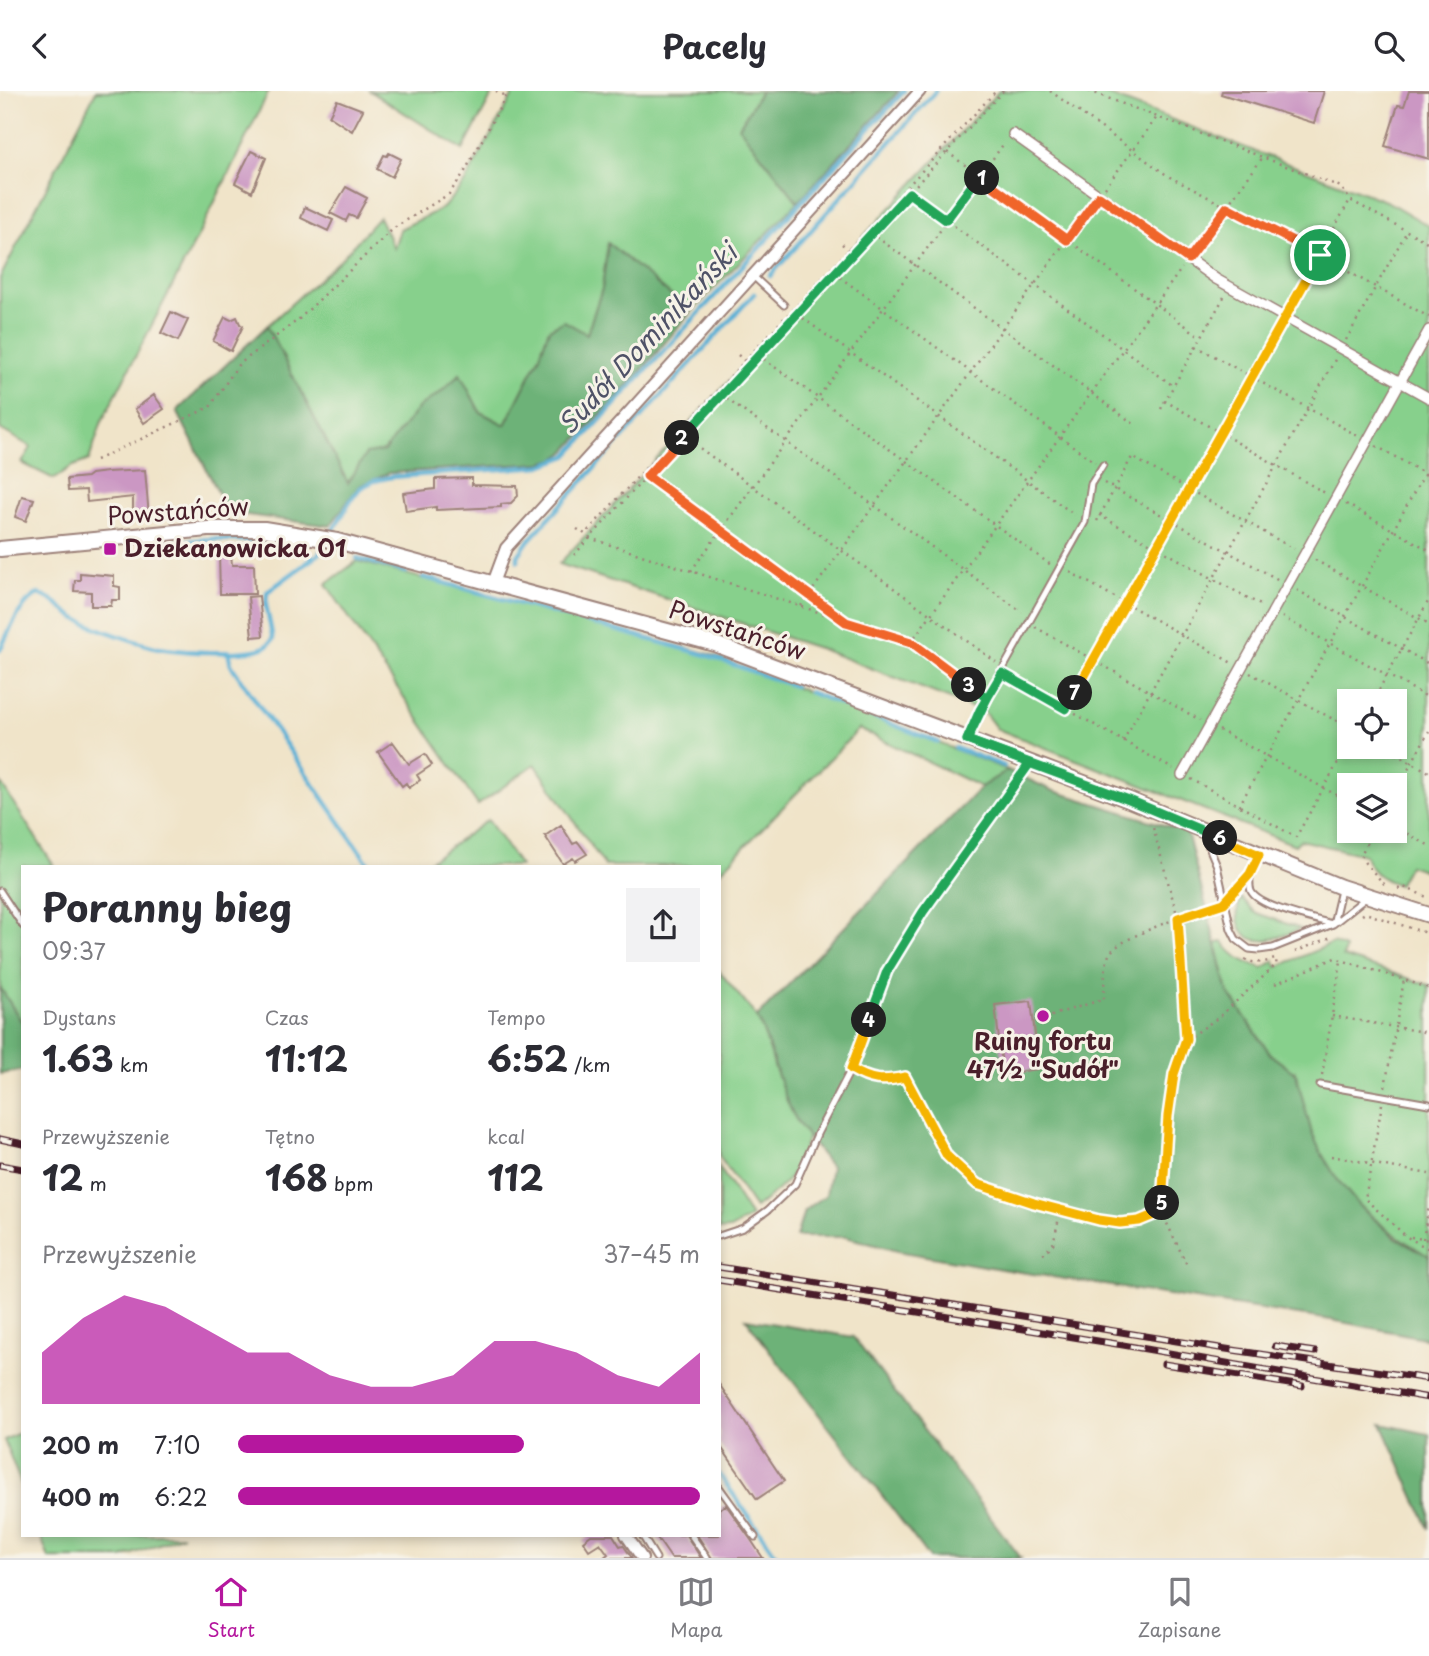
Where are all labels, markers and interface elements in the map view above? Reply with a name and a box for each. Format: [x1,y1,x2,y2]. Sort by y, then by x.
text: Pacely [662,22,767,70]
icon: back [21,27,59,65]
icon: search [1370,27,1408,65]
pin: 1 [964,161,1000,195]
text: 1 [977,163,986,191]
pin [1290,225,1350,285]
water label: Sudół Dominikański [548,232,748,442]
icon: arrive [1301,236,1339,274]
pin: 2 [664,421,700,455]
text: 2 [675,423,688,451]
street label: Powstańców [106,487,250,533]
place label: Dziekanowicka 01 [124,529,346,565]
marker: Dziekanowicka 01 [102,541,118,557]
street label: Powstańców [665,590,811,668]
pin: 3 [951,667,986,703]
text: 3 [962,670,975,698]
pin: 7 [1058,675,1092,711]
text: 7 [1069,678,1080,706]
map controls [1337,689,1407,843]
button: locate [1337,689,1407,759]
button: layers [1337,773,1407,843]
pin: 6 [1202,821,1238,855]
text: 6 [1213,823,1226,851]
text: Poranny bieg [42,878,292,935]
button: share [626,888,700,962]
text: 09:37 [42,933,106,968]
text: Dystans [42,1003,116,1031]
text: Czas [265,1003,309,1031]
text: Tempo [487,1003,545,1031]
pin: 4 [852,1003,886,1037]
text: 4 [862,1005,875,1033]
marker: Ruiny fortu 47½ "Sudół" [1035,1008,1051,1024]
place label: Ruiny fortu 47½ "Sudół" [967,1022,1119,1086]
text: 1.63 [42,1031,114,1084]
text: 11:12 [265,1031,348,1084]
text: 6:52 [487,1031,568,1084]
text: km [114,1050,148,1078]
text: /km [568,1050,611,1078]
text: Przewyższenie [42,1122,170,1150]
text: Tętno [265,1122,315,1150]
text: kcal [487,1122,525,1150]
text: 12 [42,1150,83,1203]
text: 168 [265,1150,328,1203]
text: 112 [487,1150,544,1203]
text: m [83,1169,107,1197]
text: bpm [328,1169,374,1197]
pin: 5 [1144,1185,1180,1221]
text: 5 [1155,1188,1168,1216]
text: Przewyższenie [42,1236,197,1271]
text: 37–45 m [603,1236,700,1271]
text: 200 m [42,1427,119,1462]
text: 7:10 [154,1427,200,1462]
text: 400 m [42,1479,120,1514]
text: 6:22 [154,1479,208,1514]
tab: Start [208,1573,255,1643]
tab: Mapa [670,1573,722,1643]
tab: Zapisane [1138,1573,1221,1643]

